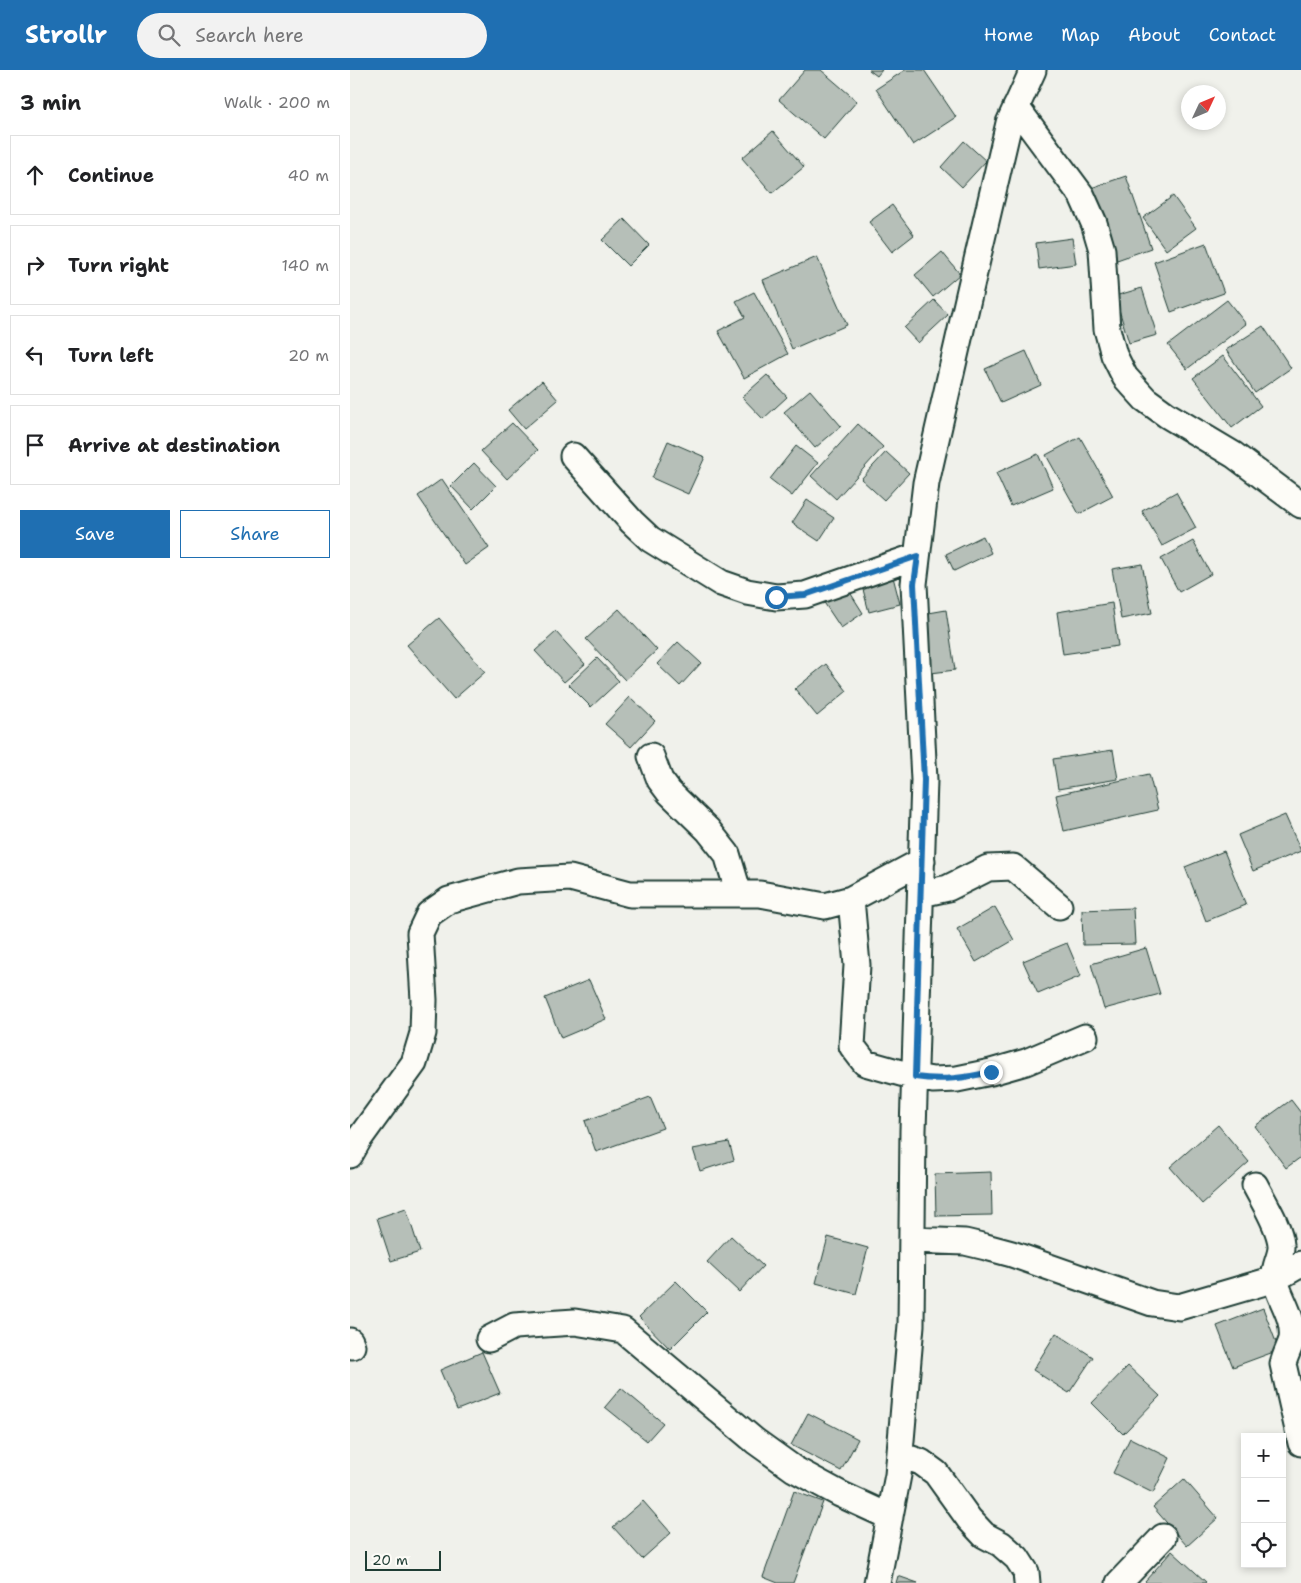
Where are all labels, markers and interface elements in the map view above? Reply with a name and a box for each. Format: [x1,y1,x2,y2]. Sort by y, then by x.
search box [137,13,487,58]
text: Strollr [25,19,107,51]
icon: search [155,21,183,49]
text: Search here [195,23,304,48]
text: Home [984,23,1033,47]
text: Map [1061,23,1100,47]
text: About [1128,23,1181,47]
text: Contact [1209,23,1276,47]
north arrow [1181,85,1226,130]
text: 3 min [20,89,81,117]
text: Walk · 200 m [224,92,330,113]
icon: ahead [21,161,49,189]
text: Continue [68,163,154,188]
text: 40 m [287,165,329,186]
icon: right [21,251,49,279]
text: Turn right [68,253,169,278]
text: 140 m [282,255,329,276]
icon: left [21,341,49,369]
text: Turn left [68,343,154,368]
text: 20 m [288,345,329,366]
icon: arrive [21,431,49,459]
text: Arrive at destination [68,433,280,458]
button: Save [20,510,170,558]
button: Share [180,510,330,558]
route start [765,586,788,609]
route end [980,1061,1003,1084]
map controls [1241,1433,1286,1568]
button: + [1241,1433,1286,1478]
button: − [1241,1478,1286,1523]
button: locate [1241,1523,1286,1568]
scale bar [365,1548,441,1571]
text: 20 m [372,1551,408,1569]

